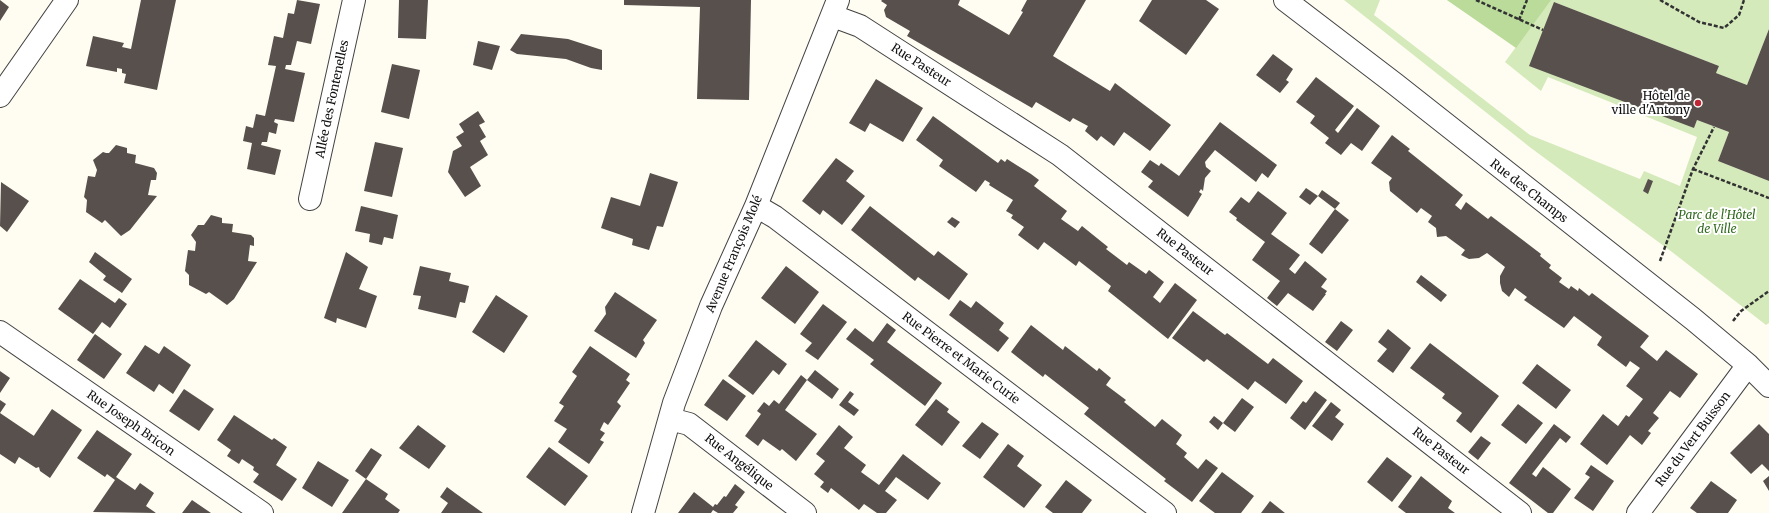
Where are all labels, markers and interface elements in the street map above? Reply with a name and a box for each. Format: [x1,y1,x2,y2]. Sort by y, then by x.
street label: Allée des Fontenelles [311,38,351,160]
street label: Rue Pasteur [889,40,954,90]
place label: Hôtel de ville d'Antony [1611,88,1690,117]
marker: Hôtel de ville d'Antony [1693,98,1703,108]
street label: Rue des Champs [1488,156,1571,226]
street label: Avenue François Molé [702,193,765,316]
park label: Parc de l'Hôtel de Ville [1678,207,1756,236]
street label: Rue Pasteur [1154,225,1217,279]
street label: Rue Pierre et Marie Curie [900,308,1023,407]
street label: Rue Joseph Bricon [84,387,178,459]
street label: Rue du Vert Buisson [1652,388,1733,489]
street label: Rue Pasteur [1410,424,1473,478]
street label: Rue Angélique [702,430,777,493]

